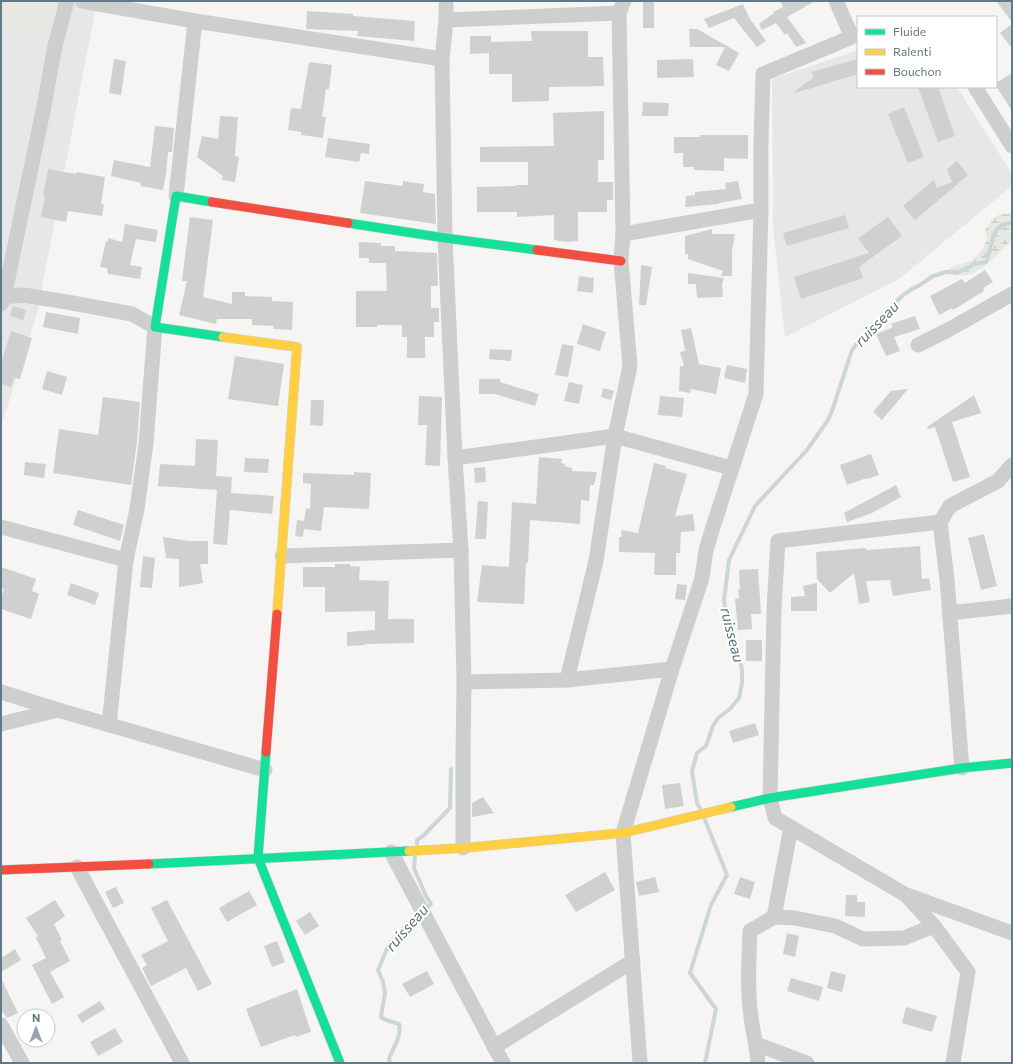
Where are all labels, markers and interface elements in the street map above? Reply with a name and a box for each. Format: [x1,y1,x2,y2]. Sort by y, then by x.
legend [857,16,997,88]
text: Fluide [893,24,926,38]
text: Ralenti [893,44,932,58]
text: Bouchon [893,64,941,78]
water label: ruisseau [850,296,903,350]
water label: ruisseau [717,605,749,665]
water label: ruisseau [381,900,432,954]
north arrow [16,1008,56,1048]
text: N [32,1011,40,1024]

